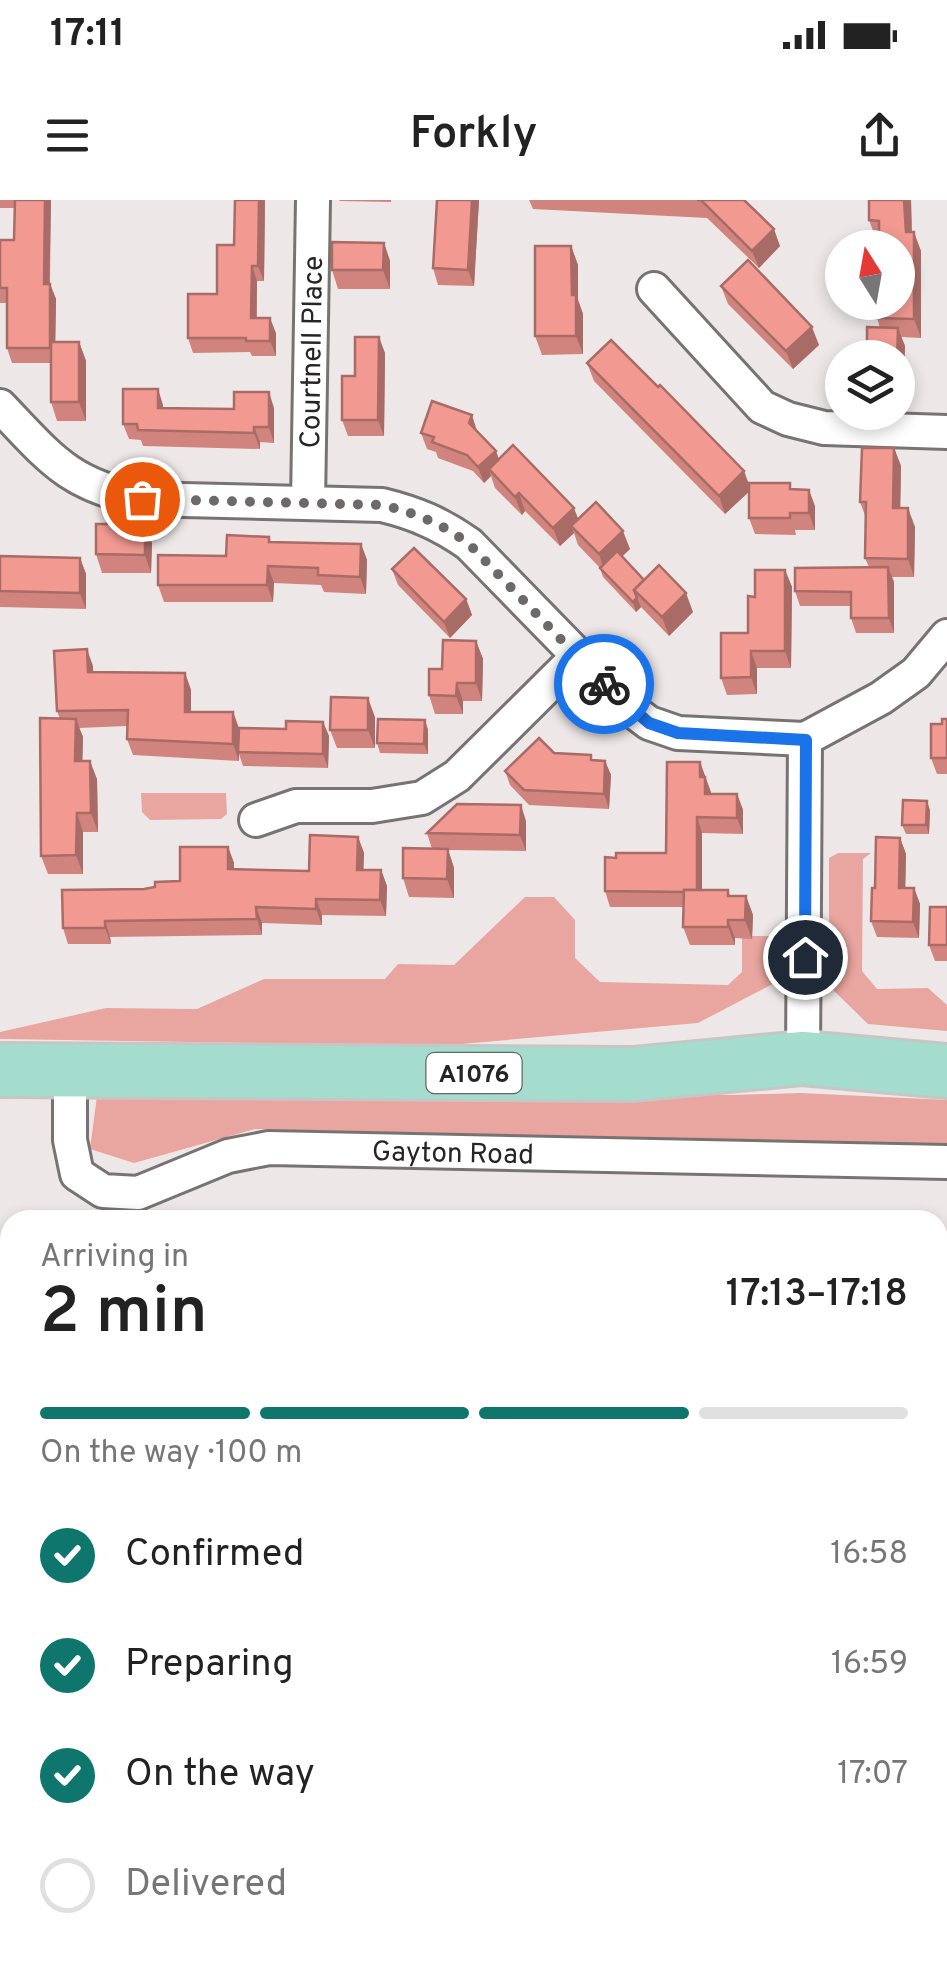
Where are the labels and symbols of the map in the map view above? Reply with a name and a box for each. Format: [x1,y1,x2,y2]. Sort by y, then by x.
north arrow [825,230,915,320]
street label: Courtnell Place [294,255,333,449]
pin [100,457,185,542]
courier [554,634,654,734]
pin [763,915,848,1000]
road number: A1076 [426,1053,522,1093]
street label: Gayton Road [372,1135,534,1174]

